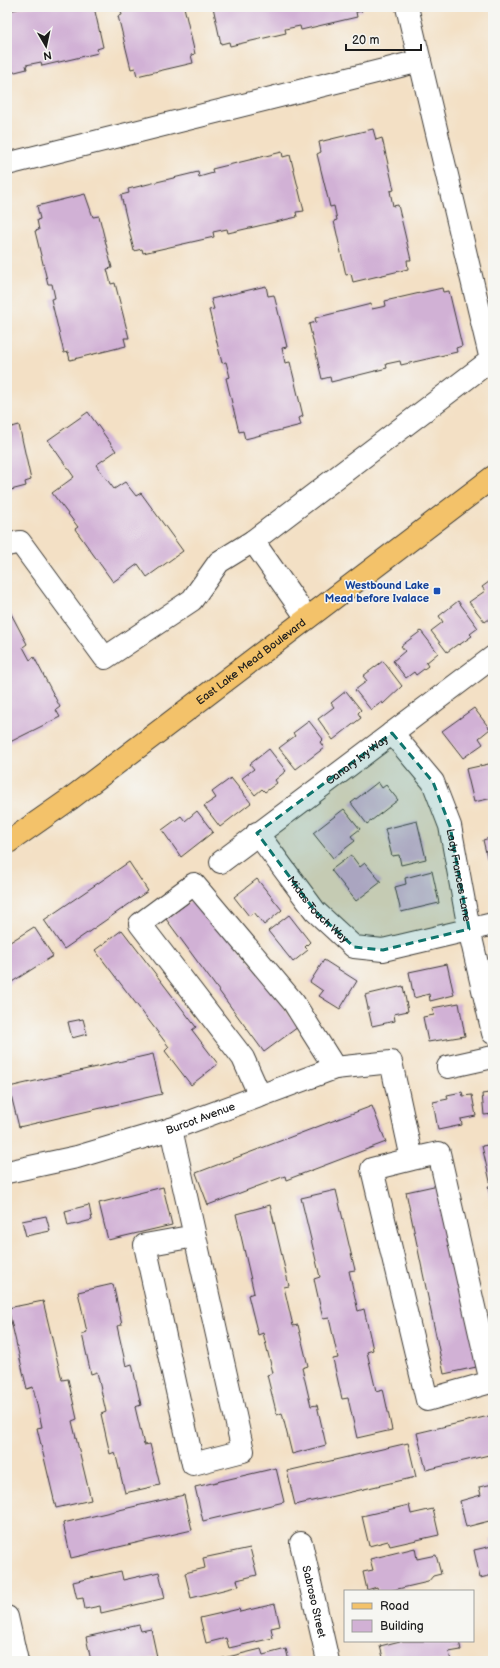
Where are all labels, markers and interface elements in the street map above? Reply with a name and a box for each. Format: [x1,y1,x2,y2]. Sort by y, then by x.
north arrow [26,26,66,66]
scale bar [346,26,421,52]
text: 20 m [352,33,379,48]
text: N [42,48,53,62]
place label: Westbound Lake Mead before Ivalace [325,579,429,605]
marker: Westbound Lake Mead before Ivalace [432,586,442,596]
street label: East Lake Mead Boulevard [194,616,308,708]
street label: Canary Ivy Way [323,732,391,788]
street label: Lady Frances Lane [444,828,474,923]
street label: Midas Touch Way [284,874,351,946]
street label: Burcot Avenue [164,1100,237,1137]
street label: Sabroso Street [299,1564,329,1640]
legend [344,1590,474,1642]
text: Road [380,1599,409,1614]
text: Building [380,1619,424,1634]

